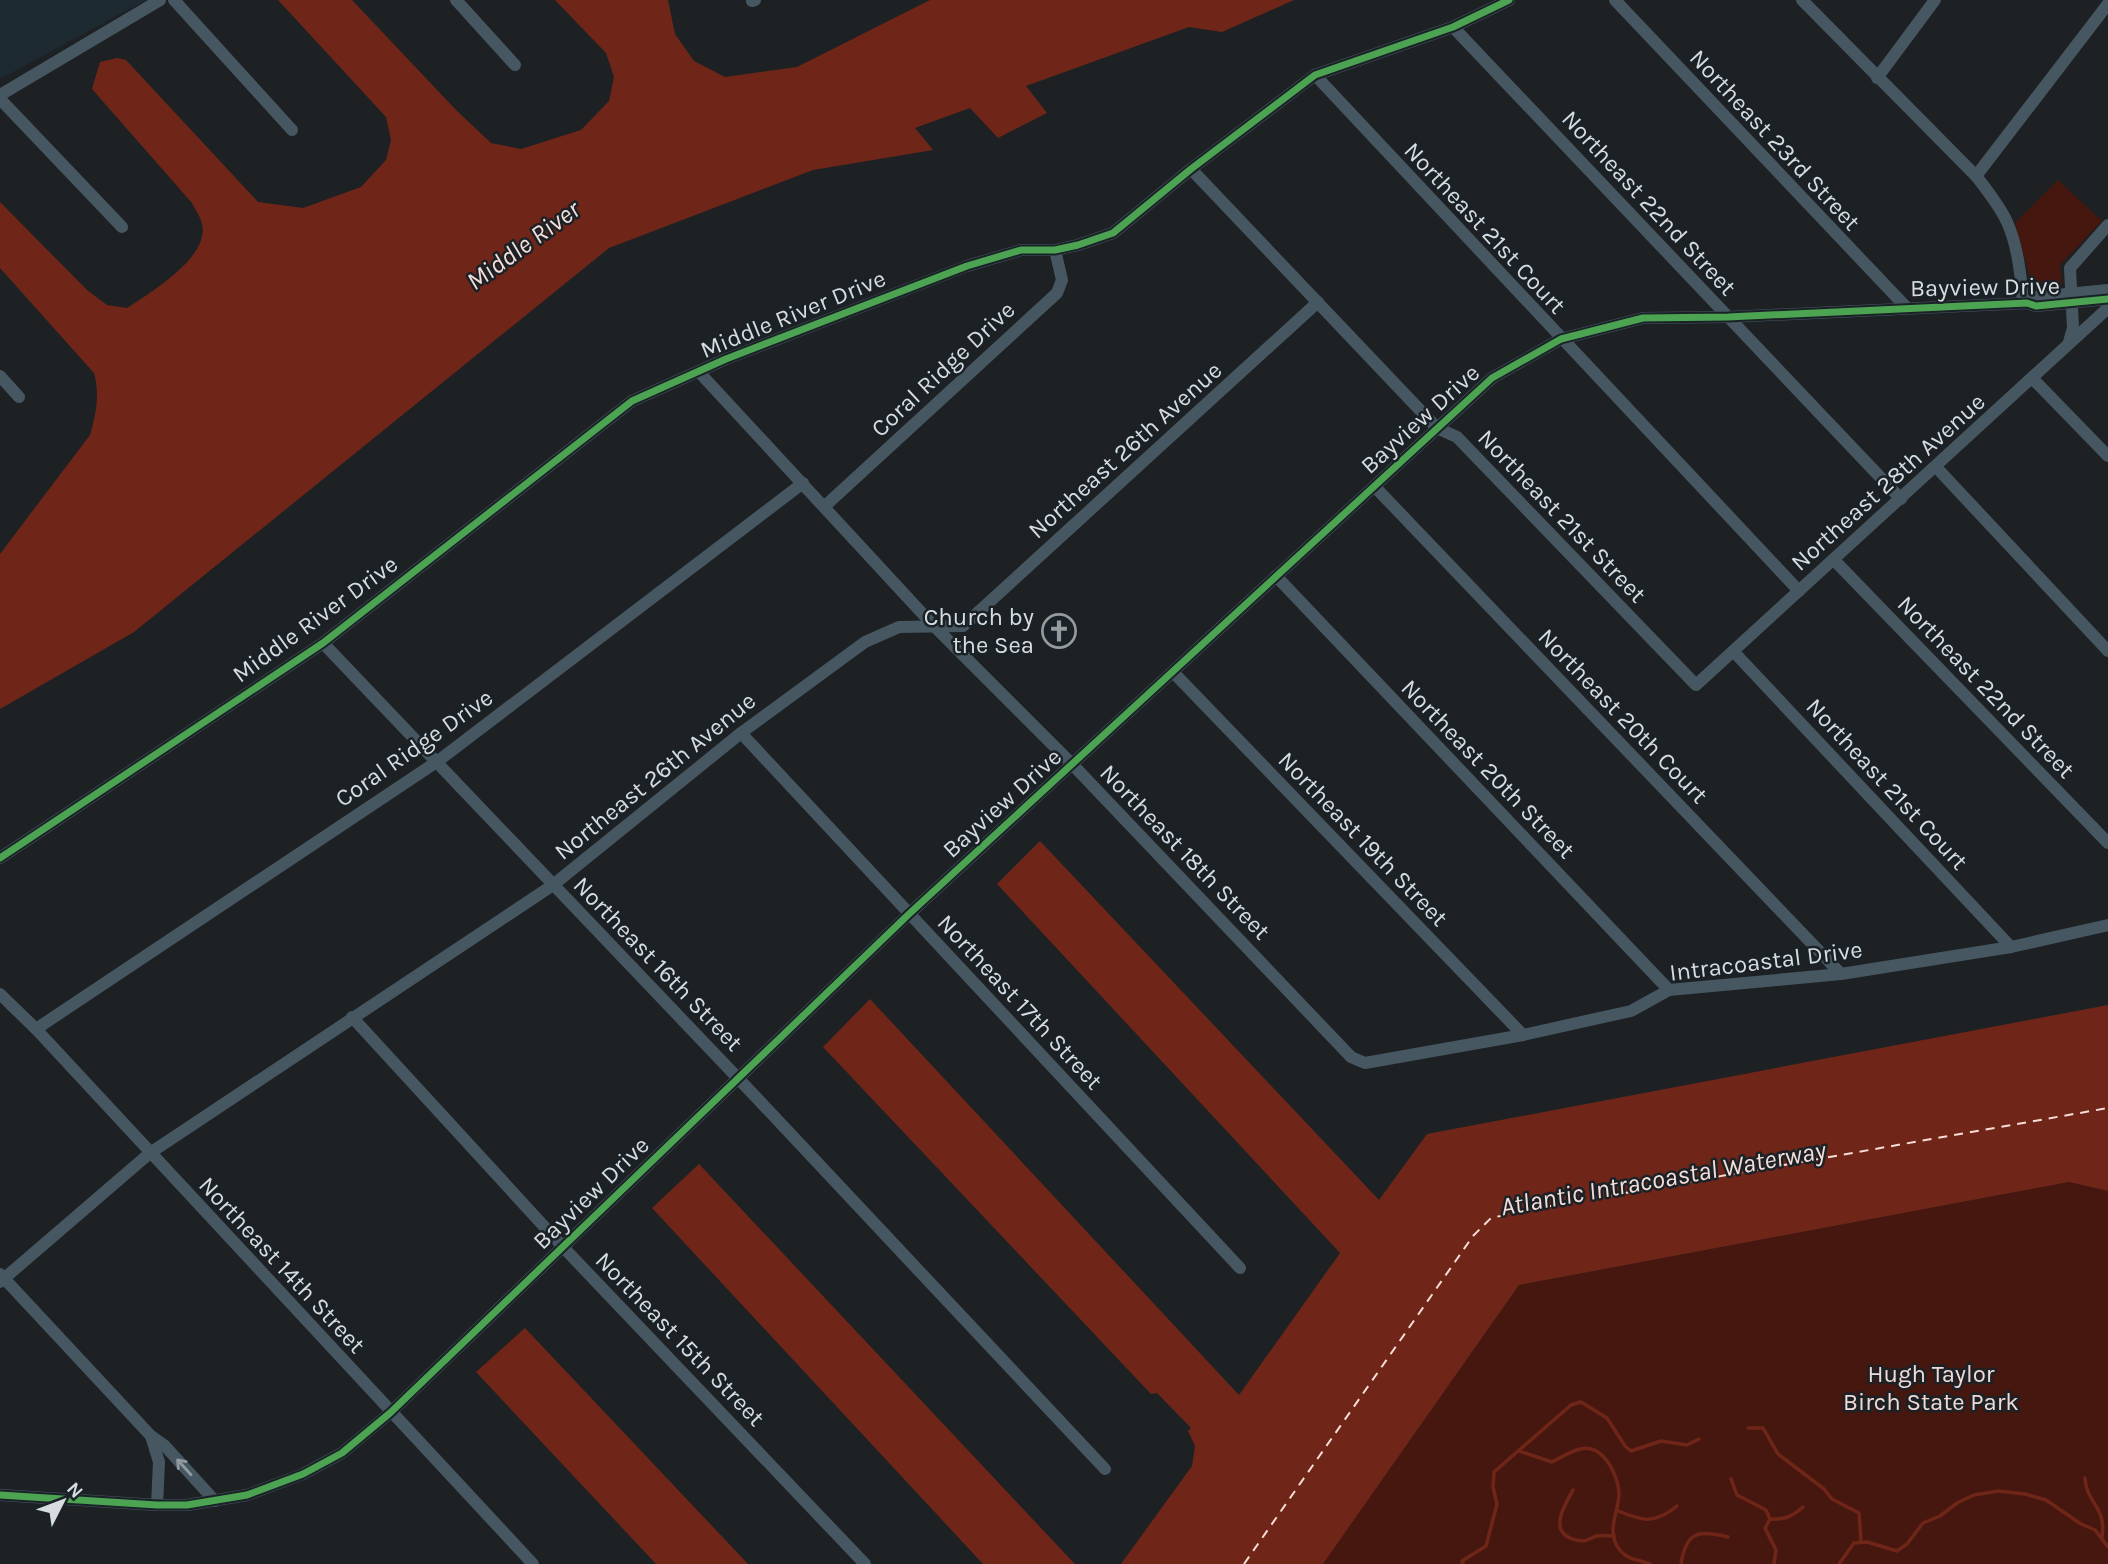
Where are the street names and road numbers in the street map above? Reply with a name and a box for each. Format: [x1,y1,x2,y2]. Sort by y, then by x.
street label: Northeast 23rd Street [1684,44,1866,236]
street label: Northeast 22nd Street [1556,105,1742,301]
street label: Northeast 21st Court [1398,137,1572,319]
street label: Middle River Drive [696,264,890,364]
street label: Bayview Drive [1910,272,2060,302]
street label: Coral Ridge Drive [865,295,1021,443]
street label: Northeast 26th Avenue [1023,356,1227,544]
street label: Bayview Drive [1355,358,1485,480]
street label: Northeast 28th Avenue [1785,387,1991,577]
street label: Northeast 21st Street [1472,424,1652,608]
street label: Middle River Drive [227,550,403,688]
street label: Northeast 22nd Street [1892,590,2080,784]
street label: Northeast 20th Court [1532,623,1714,809]
street label: Northeast 20th Street [1395,674,1581,864]
street label: Coral Ridge Drive [330,683,498,813]
street label: Northeast 26th Avenue [549,686,761,866]
street label: Northeast 21st Court [1800,693,1974,875]
street label: Bayview Drive [937,742,1067,864]
street label: Northeast 19th Street [1273,746,1453,932]
street label: Northeast 18th Street [1094,759,1276,945]
street label: Northeast 16th Street [568,871,748,1057]
street label: Northeast 17th Street [932,909,1108,1095]
street label: Intracoastal Drive [1668,935,1864,987]
street label: Bayview Drive [527,1131,655,1255]
street label: Northeast 14th Street [193,1171,371,1359]
street label: Northeast 15th Street [590,1246,770,1432]

